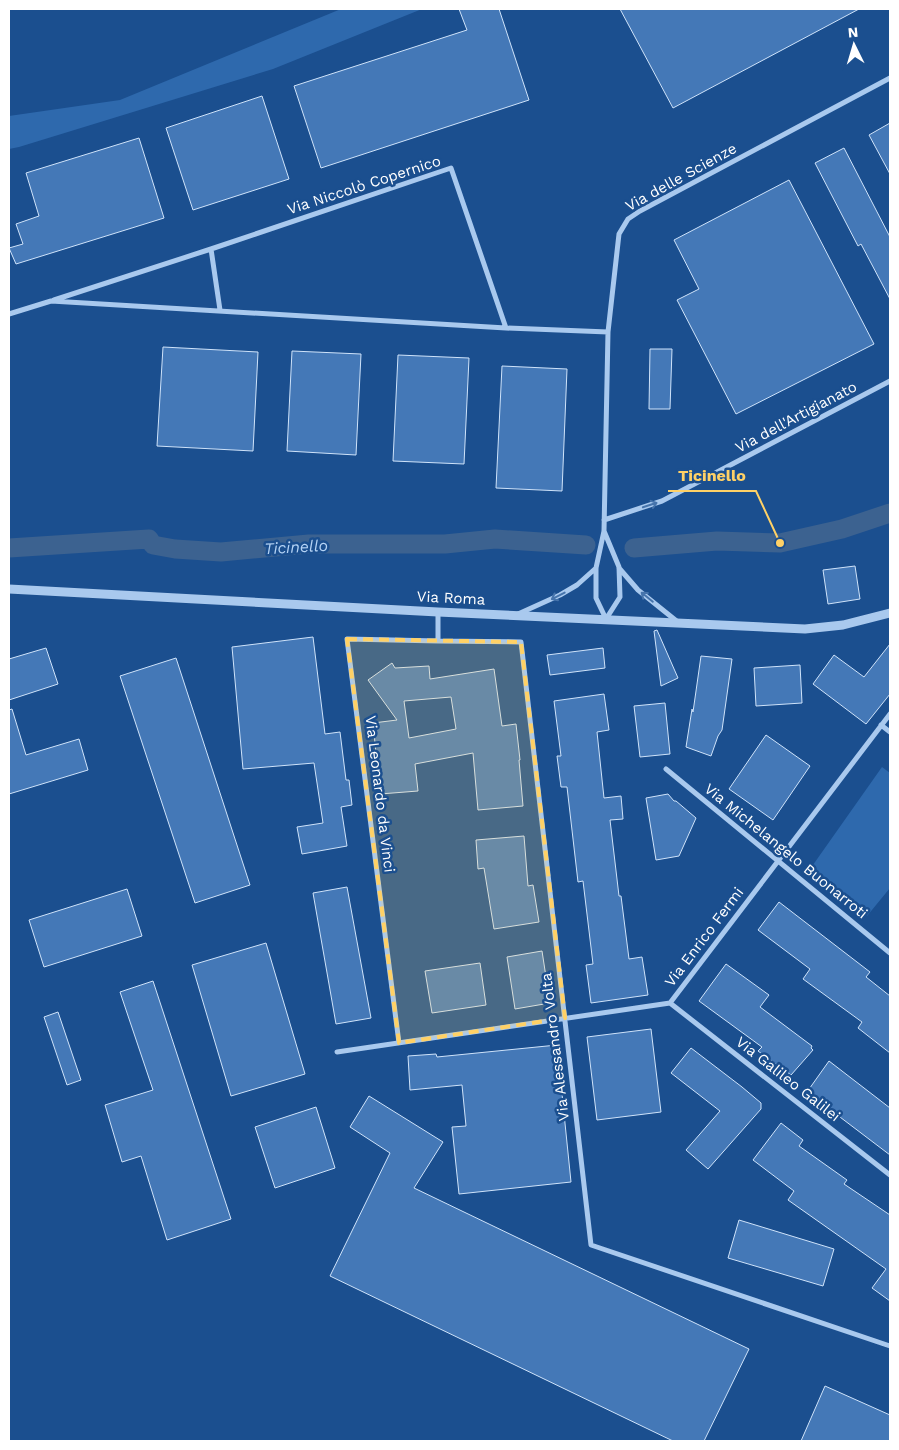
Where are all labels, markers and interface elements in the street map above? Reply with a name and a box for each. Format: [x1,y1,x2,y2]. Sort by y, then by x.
north arrow [829,20,879,70]
text: N [847,24,859,40]
street label: Via delle Scienze [622,139,740,215]
street label: Via Niccolò Copernico [285,152,443,218]
street label: Via dell'Artigianato [732,377,860,457]
callout: Ticinello [668,460,756,491]
text: Ticinello [678,466,746,485]
one-way arrow [642,500,658,510]
water label: Ticinello [264,536,328,558]
street label: Via Roma [416,587,486,609]
one-way arrow [551,592,566,601]
one-way arrow [641,592,654,603]
street label: Via Leonardo da Vinci [361,714,399,874]
street label: Via Michelangelo Buonarroti [701,780,871,922]
street label: Via Enrico Fermi [661,884,747,990]
street label: Via Alessandro Volta [537,971,573,1122]
street label: Via Galileo Galilei [732,1033,844,1125]

